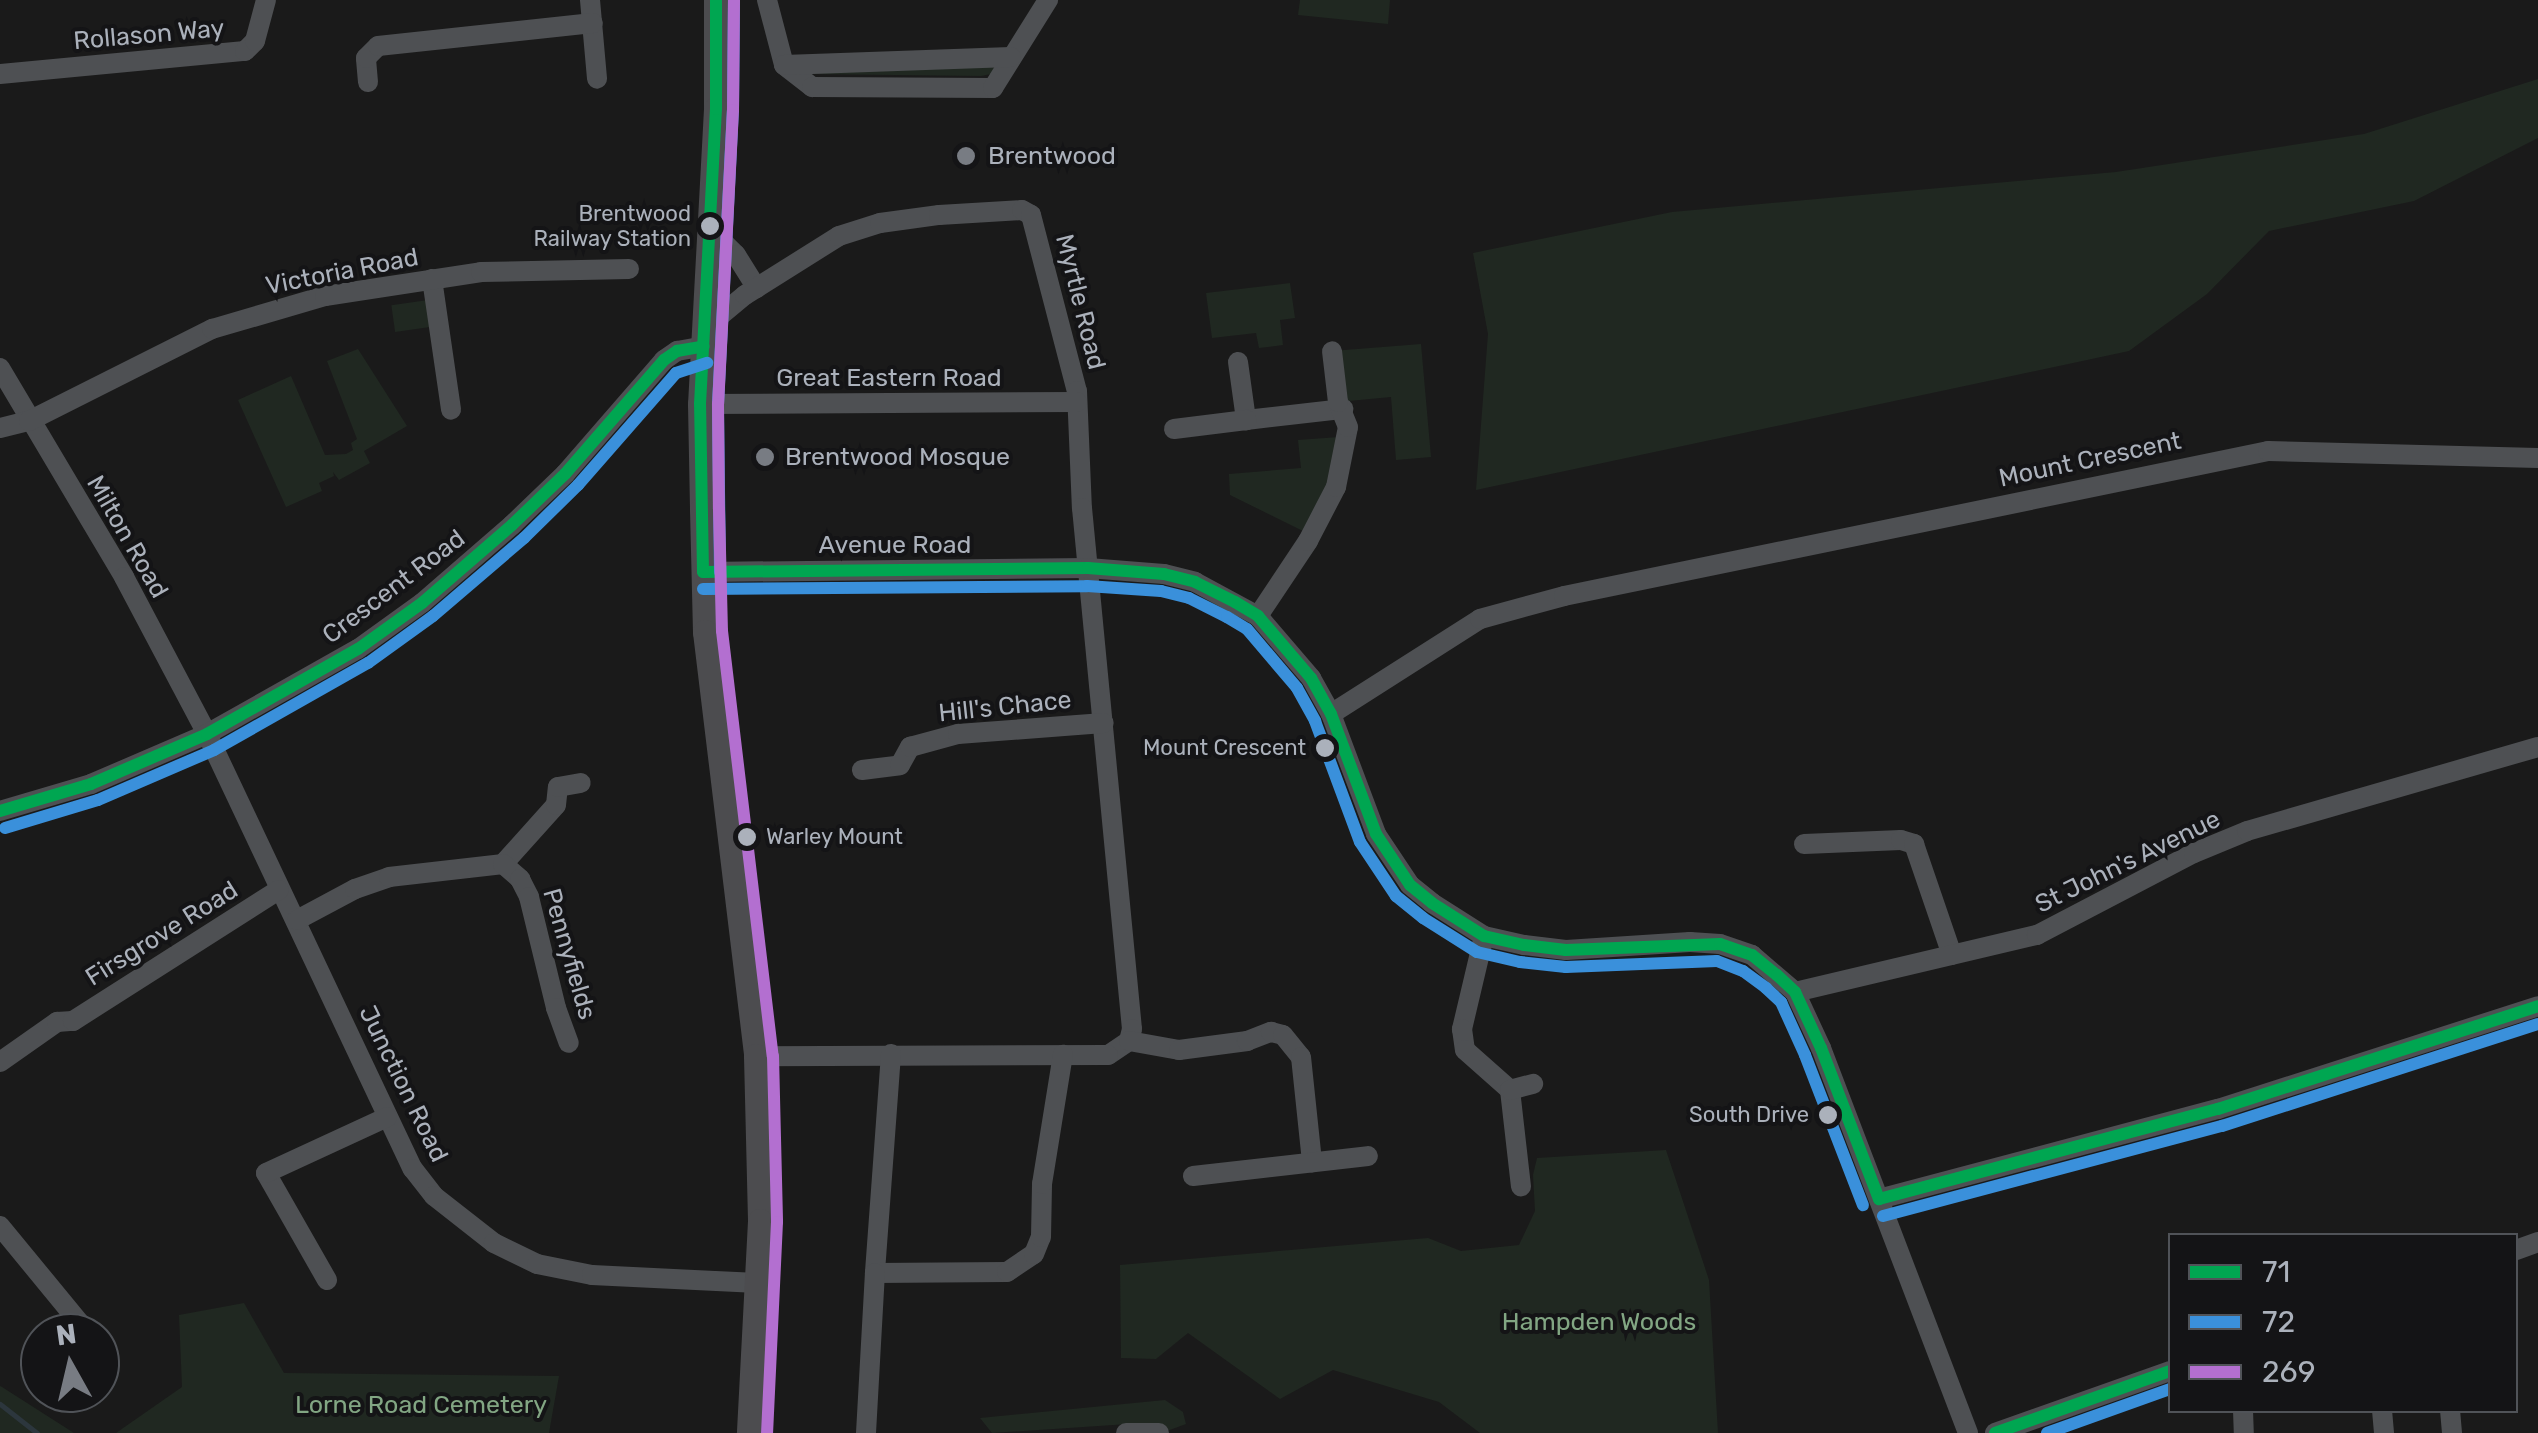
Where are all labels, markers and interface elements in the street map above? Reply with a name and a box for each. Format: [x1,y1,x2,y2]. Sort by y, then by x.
street label: Rollason Way [72,13,226,57]
place label: Brentwood [988,141,1116,171]
marker: Brentwood [953,143,979,169]
place label: Brentwood Railway Station [533,200,691,252]
marker: Brentwood Railway Station [700,216,720,236]
street label: Myrtle Road [1049,231,1111,373]
street label: Victoria Road [263,242,421,302]
street label: Great Eastern Road [776,363,1002,393]
street label: Mount Crescent [1996,426,2184,494]
place label: Brentwood Mosque [785,442,1010,472]
marker: Brentwood Mosque [754,446,776,468]
street label: Milton Road [80,470,174,604]
street label: Crescent Road [317,524,471,650]
street label: Avenue Road [819,530,971,560]
street label: Hill's Chace [937,685,1073,729]
place label: Mount Crescent [1143,735,1306,761]
marker: Mount Crescent [1315,738,1335,758]
street label: St John's Avenue [2030,804,2226,920]
place label: Warley Mount [766,824,904,850]
marker: Warley Mount [737,827,757,847]
street label: Firsgrove Road [80,875,244,993]
street label: Pennyfields [536,885,602,1023]
street label: Junction Road [352,1001,454,1167]
place label: South Drive [1689,1102,1809,1128]
marker: South Drive [1818,1105,1838,1125]
legend [2168,1233,2518,1413]
text: 71 [2262,1254,2290,1290]
text: 72 [2262,1304,2295,1340]
park label: Hampden Woods [1502,1307,1696,1337]
north arrow [20,1313,120,1413]
text: N [54,1317,78,1353]
text: 269 [2262,1354,2316,1390]
park label: Lorne Road Cemetery [295,1390,547,1420]

